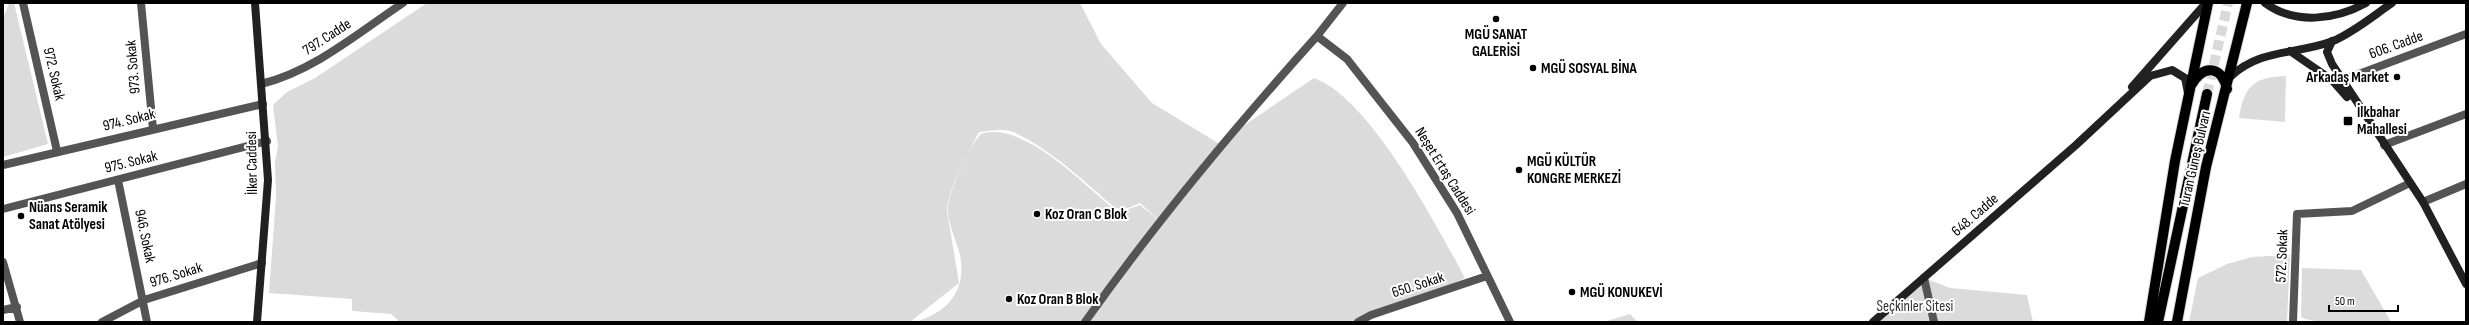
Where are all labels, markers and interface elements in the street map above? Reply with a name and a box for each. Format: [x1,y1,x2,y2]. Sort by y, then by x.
street label: 797. Cadde [299,14,355,60]
marker: MGÜ SANAT GALERİSİ [1491,14,1501,24]
place label: MGÜ SANAT GALERİSİ [1465,25,1528,61]
street label: 606. Cadde [2366,26,2426,64]
street label: 973. Sokak [121,39,145,95]
street label: 972. Sokak [39,46,69,103]
place label: MGÜ SOSYAL BİNA [1541,59,1638,78]
marker: MGÜ SOSYAL BİNA [1528,63,1538,73]
place label: Arkadaş Market [2305,68,2389,87]
marker: Arkadaş Market [2392,72,2402,82]
place label: İlkbahar Mahallesi [2357,103,2407,139]
street label: 974. Sokak [101,104,157,136]
street label: Turan Güneş Bulvarı [2175,109,2215,209]
marker: İlkbahar Mahallesi [2342,115,2354,127]
street label: Neşet Ertaş Caddesi [1410,123,1480,219]
street label: İlker Caddesi [242,131,262,195]
street label: 975. Sokak [103,146,160,178]
place label: MGÜ KÜLTÜR KONGRE MERKEZİ [1527,152,1621,188]
marker: MGÜ KÜLTÜR KONGRE MERKEZİ [1514,165,1524,175]
street label: 648. Cadde [1948,189,2002,241]
place label: Nüans Seramik Sanat Atölyesi [29,198,108,234]
place label: Koz Oran C Blok [1045,205,1128,224]
street label: 946. Sokak [130,207,160,265]
marker: Koz Oran C Blok [1032,209,1042,219]
marker: Nüans Seramik Sanat Atölyesi [16,211,26,221]
street label: 572. Sokak [2272,229,2292,283]
street label: 976. Sokak [147,258,205,292]
street label: 650. Sokak [1389,268,1447,302]
place label: MGÜ KONUKEVİ [1580,283,1663,302]
marker: MGÜ KONUKEVİ [1567,287,1577,297]
scale bar [2329,287,2398,313]
place label: Koz Oran B Blok [1017,290,1099,309]
marker: Koz Oran B Blok [1004,294,1014,304]
text: 50 m [2335,294,2355,309]
park label: Seçkinler Sitesi [1877,297,1954,316]

